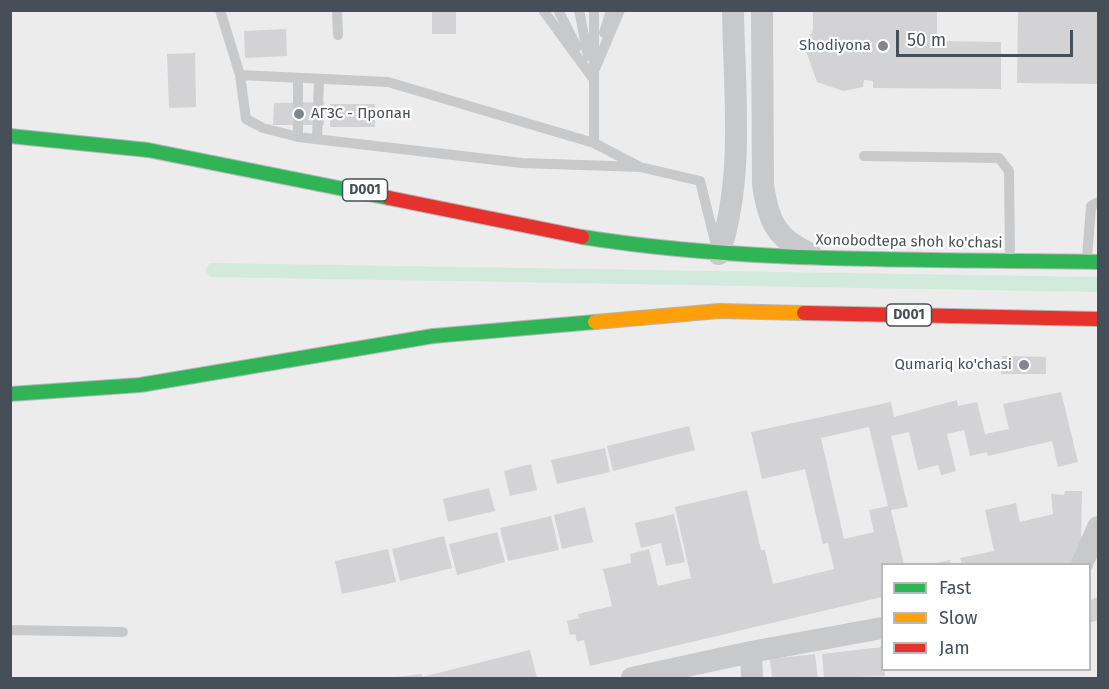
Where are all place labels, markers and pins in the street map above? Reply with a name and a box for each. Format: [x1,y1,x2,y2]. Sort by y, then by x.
place label: Shodiyona [799,37,871,55]
marker: Shodiyona [876,39,890,53]
place label: АГЗС - Пропан [311,105,411,123]
marker: АГЗС - Пропан [292,107,306,121]
place label: Qumariq ko'chasi [894,356,1012,374]
marker: Qumariq ko'chasi [1017,358,1031,372]

